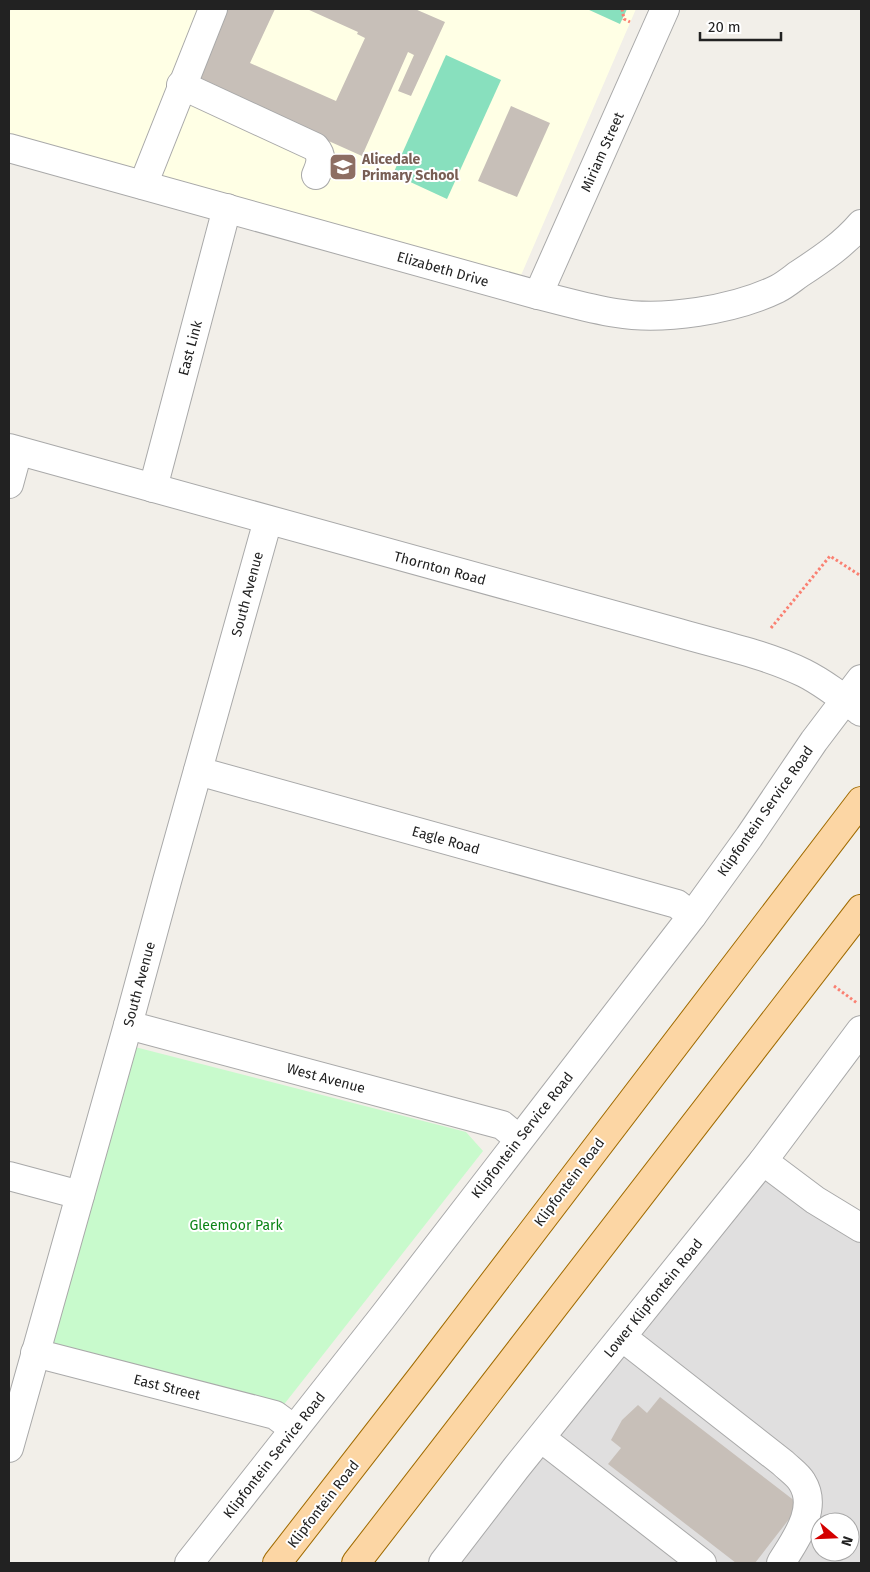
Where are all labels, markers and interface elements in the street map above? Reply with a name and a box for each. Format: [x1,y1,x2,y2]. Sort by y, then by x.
scale bar [700,10,781,42]
text: 20 m [708,18,741,36]
street label: Miriam Street [577,109,628,195]
place label: Alicedale Primary School [361,151,460,184]
school or university icon: Alicedale Primary School [328,152,358,182]
street label: Elizabeth Drive [395,248,491,291]
street label: East Link [175,318,206,378]
street label: Thornton Road [392,548,488,589]
street label: South Avenue [228,550,267,639]
street label: Klipfontein Service Road [714,743,817,880]
street label: Eagle Road [410,823,482,858]
street label: South Avenue [120,940,159,1029]
street label: West Avenue [285,1060,367,1097]
street label: Klipfontein Service Road [468,1069,577,1202]
street label: Klipfontein Road [531,1135,608,1230]
park label: Gleemoor Park [189,1217,283,1234]
street label: Lower Klipfontein Road [600,1236,706,1361]
street label: East Street [132,1371,203,1404]
street label: Klipfontein Service Road [220,1389,329,1522]
street label: Klipfontein Road [284,1457,363,1551]
north arrow [810,1512,860,1562]
text: N [837,1534,856,1548]

